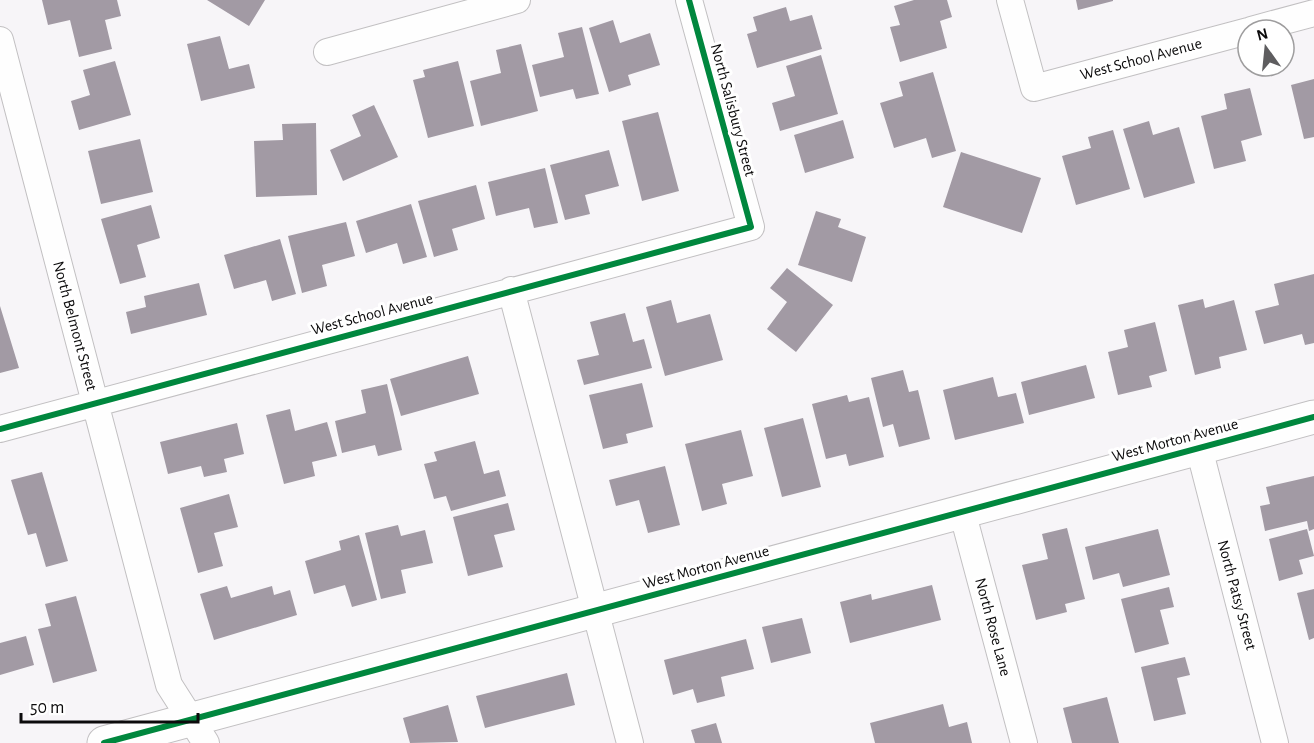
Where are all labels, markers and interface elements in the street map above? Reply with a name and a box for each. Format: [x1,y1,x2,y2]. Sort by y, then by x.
north arrow [1236,18,1296,78]
text: N [1255,25,1270,44]
street label: West School Avenue [1078,35,1204,83]
street label: North Salisbury Street [707,42,758,178]
street label: North Belmont Street [50,259,100,393]
street label: West School Avenue [309,290,435,338]
street label: West Morton Avenue [1110,415,1240,465]
street label: North Patsy Street [1214,538,1259,652]
street label: West Morton Avenue [641,542,771,592]
street label: North Rose Lane [972,576,1014,678]
scale bar [21,686,198,724]
text: 50 m [30,699,64,717]

